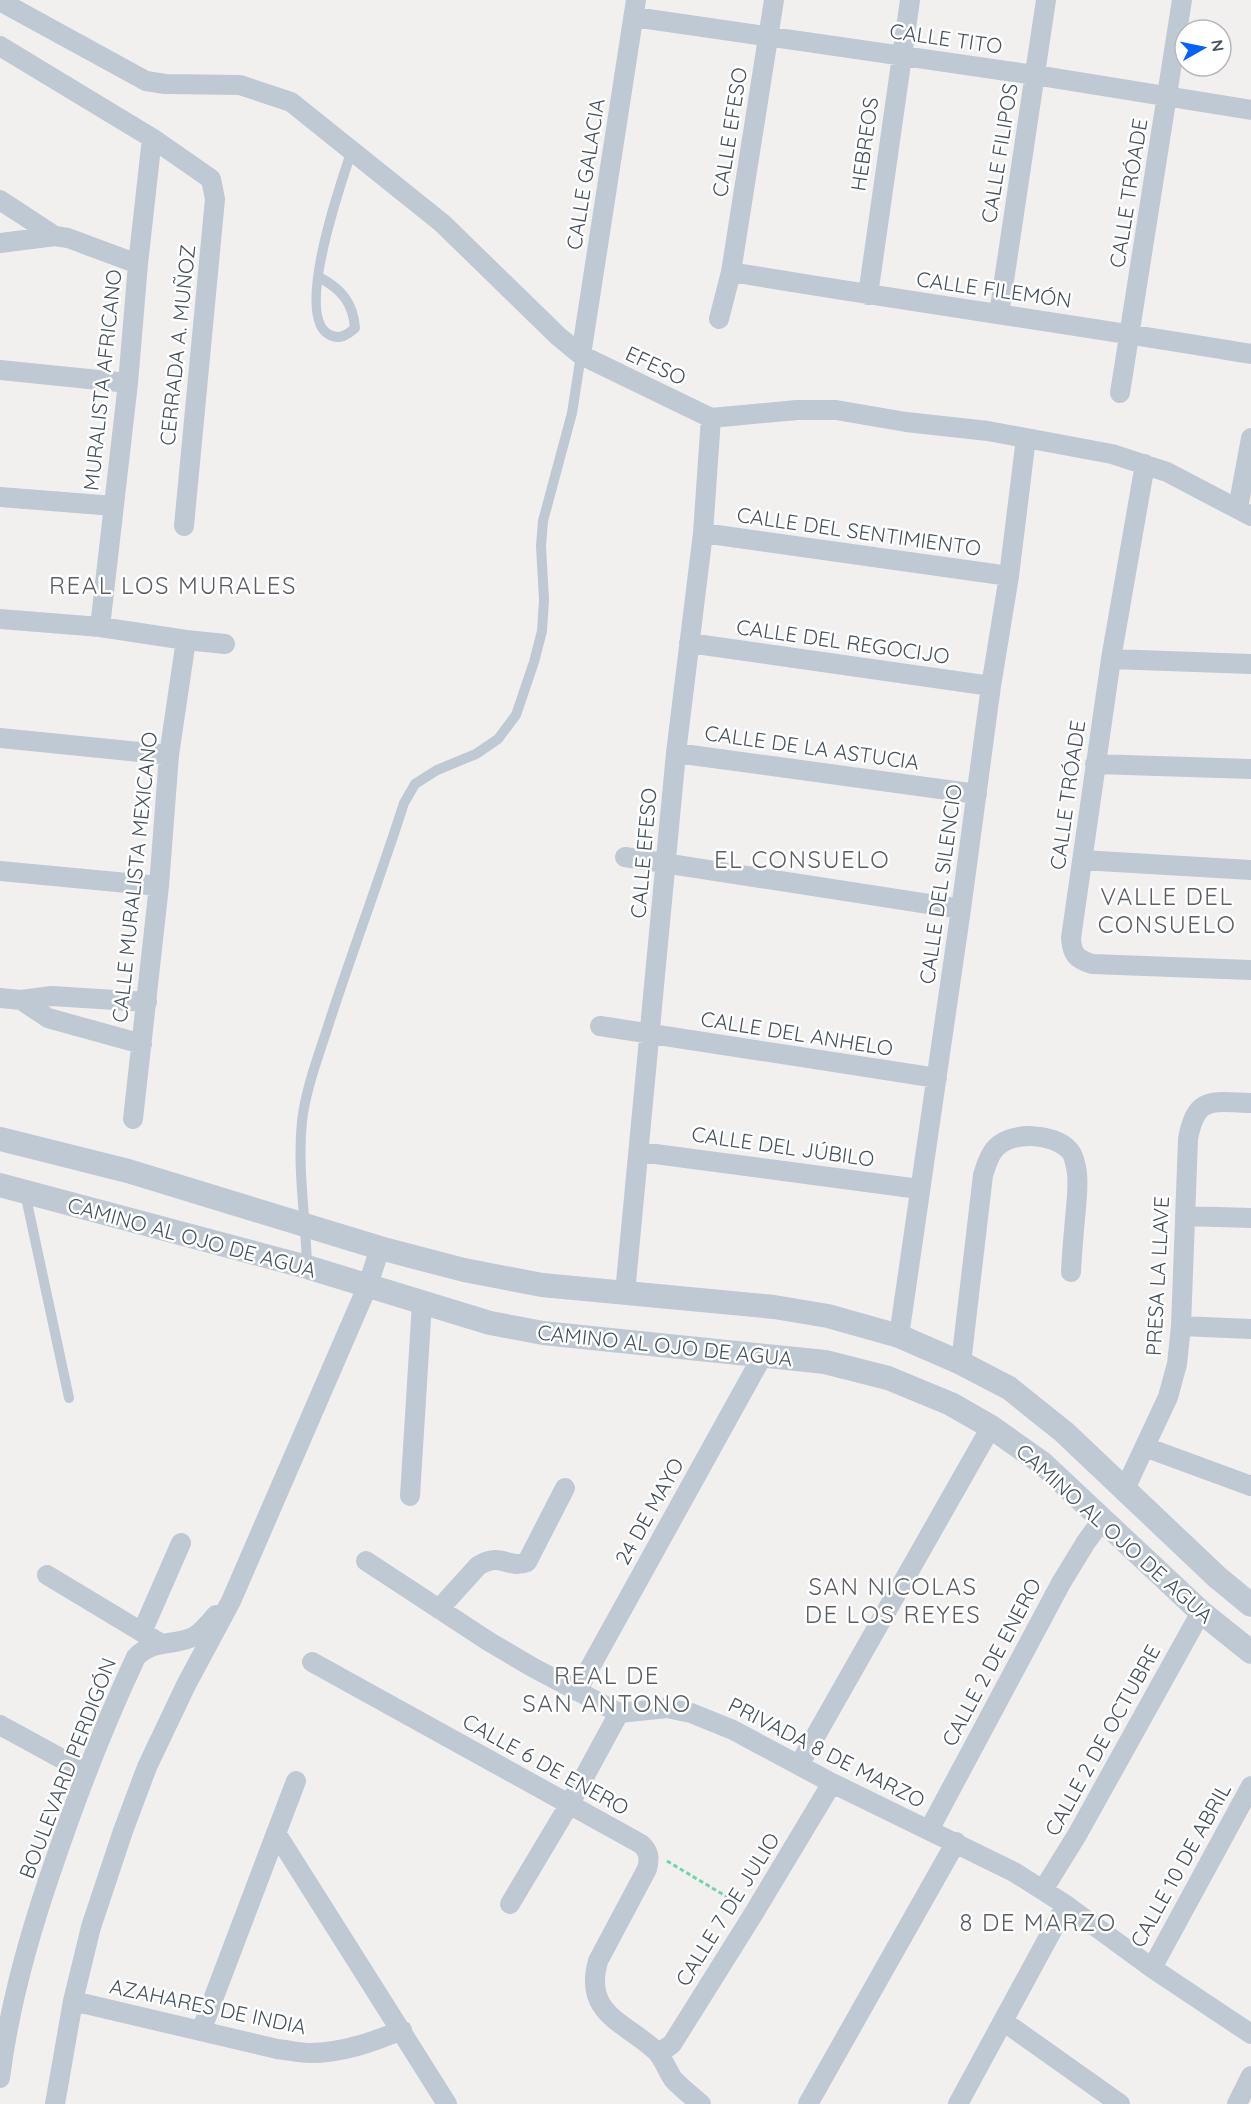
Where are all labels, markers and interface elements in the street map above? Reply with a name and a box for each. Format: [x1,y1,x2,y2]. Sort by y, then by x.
street label: CALLE TITO [888,17,1004,59]
north arrow [1173,18,1233,78]
text: N [1207,38,1229,53]
street label: CALLE EFESO [706,65,752,199]
street label: CALLE FILIPOS [975,81,1023,225]
street label: HEBREOS [845,95,883,193]
street label: CALLE GALACIA [560,97,610,251]
street label: CALLE TRÓADE [1103,117,1153,269]
street label: CERRADA A. MUÑOZ [154,243,200,447]
street label: CALLE FILEMÓN [915,265,1073,313]
street label: MURALISTA AFRICANO [77,268,127,492]
street label: EFESO [622,340,690,390]
street label: CALLE DEL SENTIMIENTO [735,501,983,561]
district label: REAL LOS MURALES [49,570,297,600]
street label: CALLE DEL REGOCIJO [735,613,951,669]
street label: CALLE DE LA ASTUCIA [703,719,921,775]
street label: CALLE TRÓADE [1044,719,1090,871]
street label: CALLE MURALISTA MEXICANO [106,730,162,1024]
street label: CALLE DEL SILENCIO [913,782,967,986]
street label: CALLE EFESO [624,787,662,919]
district label: EL CONSUELO [714,844,890,874]
district label: VALLE DEL CONSUELO [1098,881,1236,939]
street label: CALLE DEL ANHELO [699,1005,895,1061]
street label: CALLE DEL JÚBILO [690,1120,876,1172]
street label: CAMINO AL OJO DE AGUA [65,1191,319,1283]
street label: PRESA LA LLAVE [1140,1195,1174,1357]
street label: CAMINO AL OJO DE AGUA [536,1319,794,1371]
street label: CAMINO AL OJO DE AGUA [1011,1438,1219,1628]
street label: 24 DE MAYO [609,1453,689,1569]
district label: SAN NICOLAS DE LOS REYES [805,1571,981,1629]
street label: CALLE 2 DE ENERO [936,1574,1046,1750]
street label: CALLE 2 DE OCTUBRE [1039,1640,1165,1840]
street label: BOULEVARD PERDIGÓN [13,1654,121,1882]
district label: REAL DE SAN ANTONO [522,1660,692,1718]
street label: PRIVADA 8 DE MARZO [724,1691,930,1813]
street label: CALLE 6 DE ENERO [458,1707,634,1821]
street label: CALLE 10 DE ABRIL [1124,1778,1236,1952]
street label: CALLE 7 DE JULIO [669,1827,785,1991]
district label: 8 DE MARZO [959,1907,1117,1937]
street label: AZAHARES DE INDIA [107,1972,309,2040]

